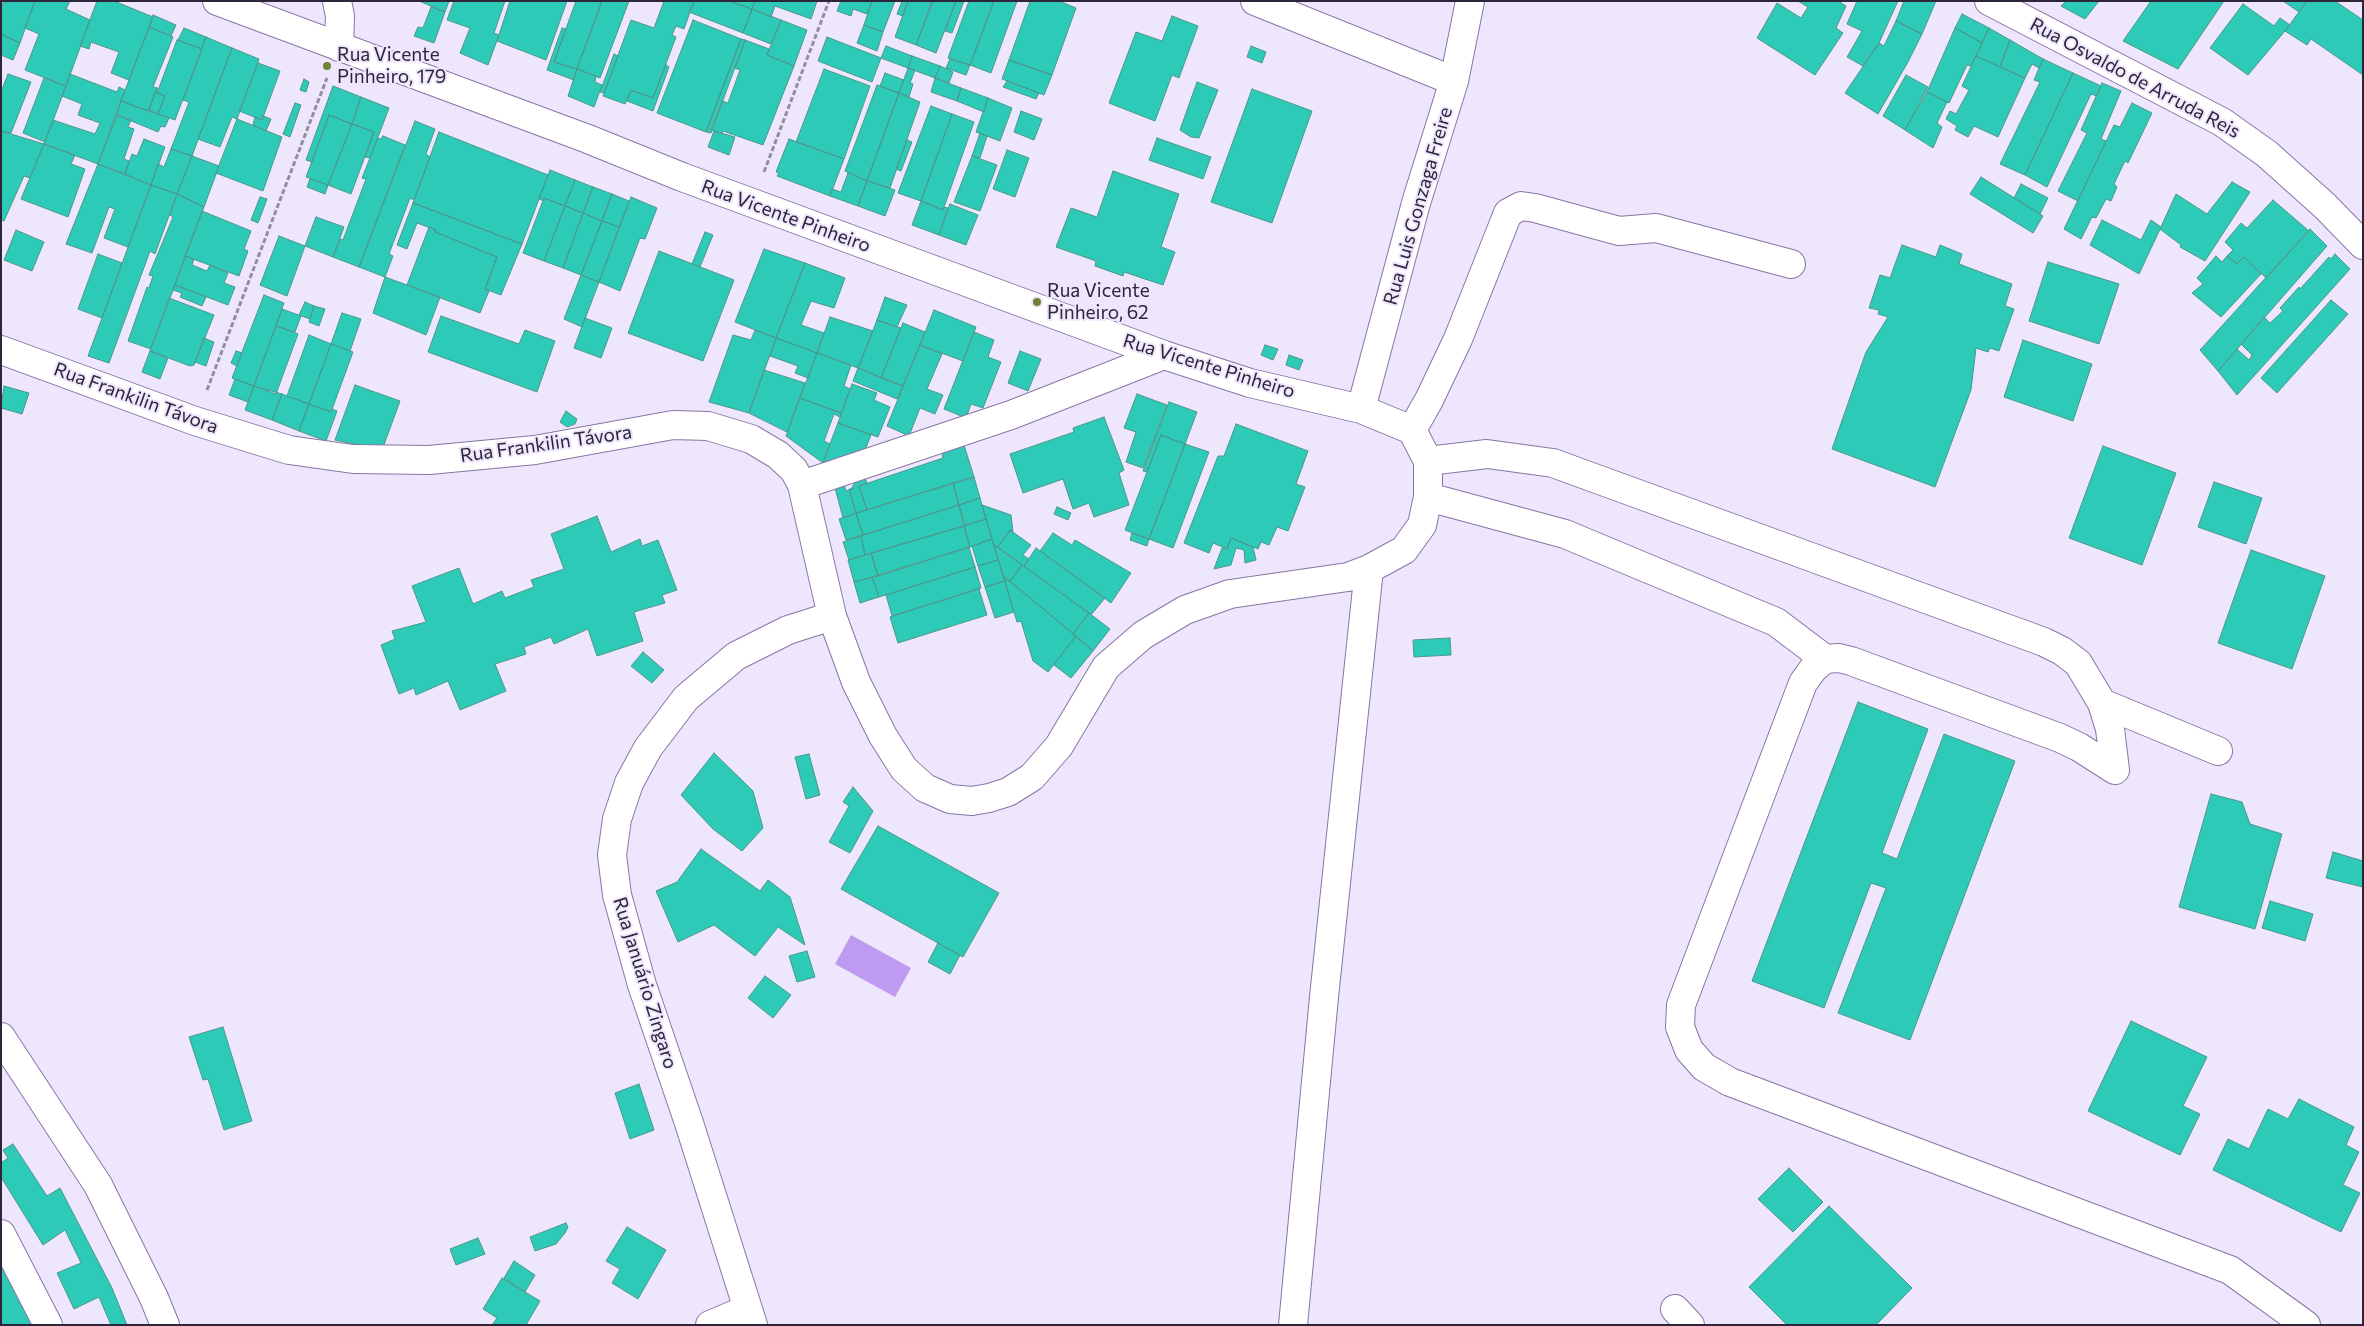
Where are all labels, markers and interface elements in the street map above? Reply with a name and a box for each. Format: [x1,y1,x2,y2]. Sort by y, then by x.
street label: Rua Osvaldo de Arruda Reis [2026,13,2244,143]
place label: Rua Vicente Pinheiro, 179 [337,44,446,88]
marker: Rua Vicente Pinheiro, 179 [321,60,333,72]
street label: Rua Luis Gonzaga Freire [1379,104,1457,308]
street label: Rua Vicente Pinheiro [698,175,874,257]
place label: Rua Vicente Pinheiro, 62 [1047,280,1150,324]
marker: Rua Vicente Pinheiro, 62 [1031,296,1043,308]
street label: Rua Vicente Pinheiro [1120,329,1298,403]
street label: Rua Frankilin Távora [51,358,221,438]
street label: Rua Frankilin Távora [459,421,633,467]
street label: Rua Januário Zingaro [608,894,682,1072]

